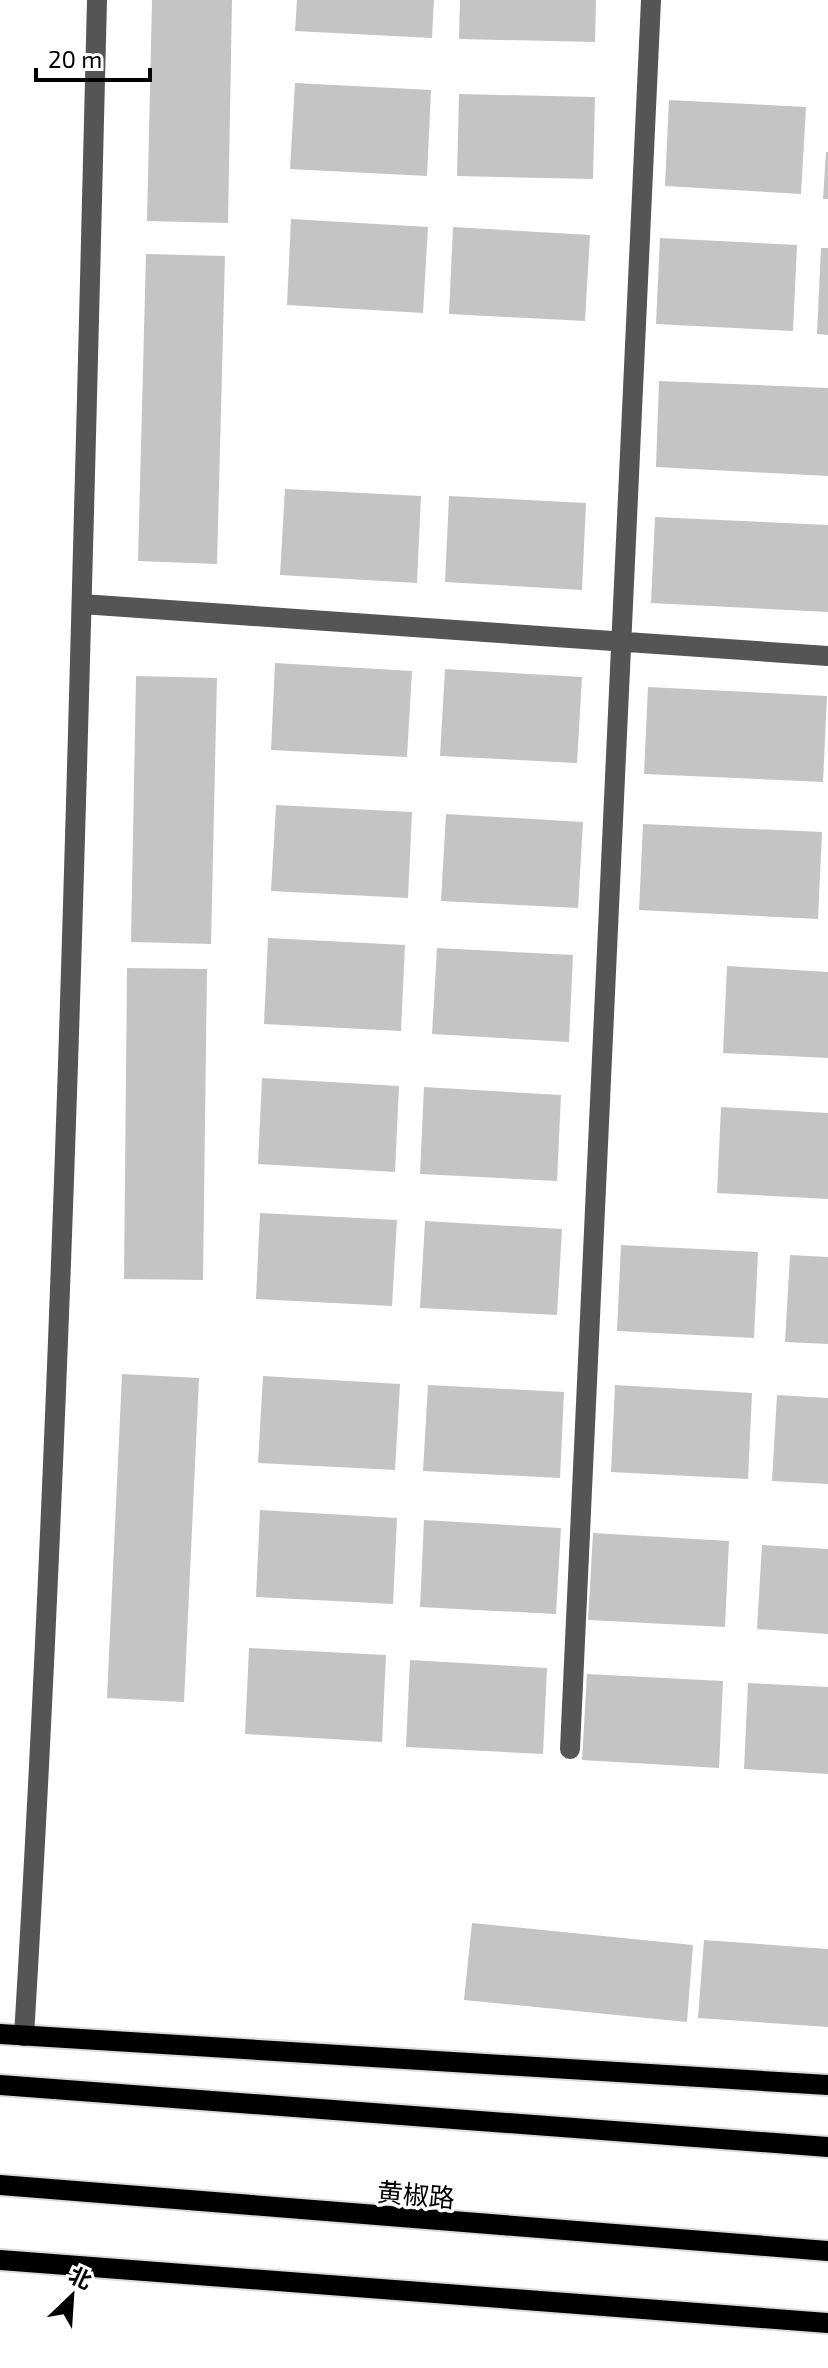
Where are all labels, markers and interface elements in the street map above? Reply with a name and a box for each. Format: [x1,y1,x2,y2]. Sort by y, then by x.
scale bar [36,32,150,82]
text: 20 m [48,44,102,73]
street label: 黄椒路 [376,2175,456,2213]
north arrow [32,2256,112,2336]
text: 北 [65,2261,96,2293]

